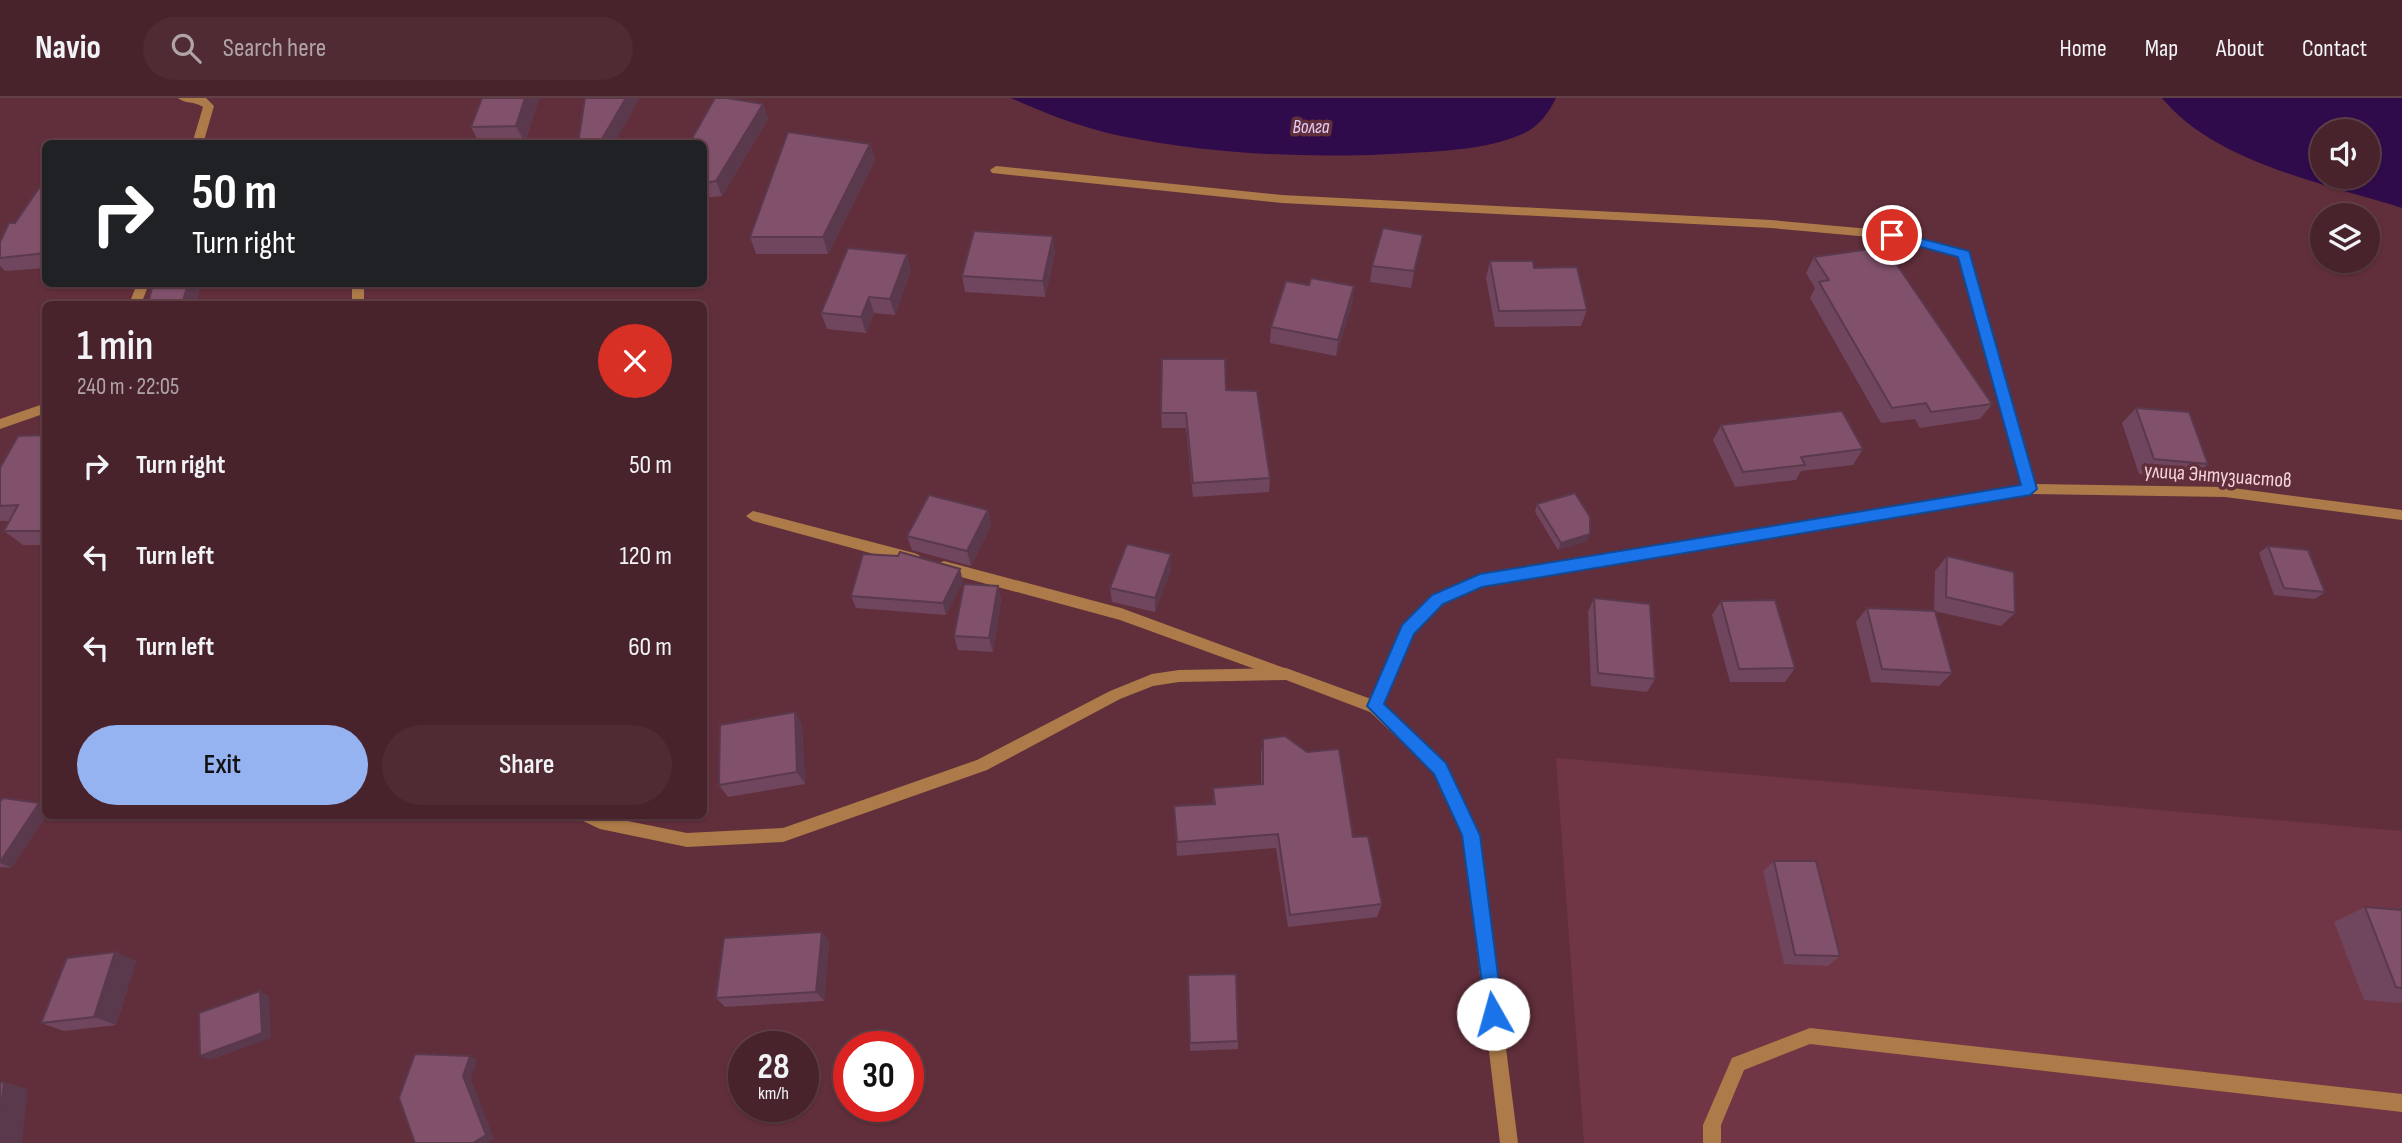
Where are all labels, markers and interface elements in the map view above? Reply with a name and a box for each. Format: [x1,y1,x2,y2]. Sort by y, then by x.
search box [143,17,633,80]
text: Navio [35,28,101,68]
icon: search [167,29,205,67]
text: Search here [223,33,326,64]
text: Home [2059,34,2107,63]
text: Map [2145,34,2178,63]
text: About [2216,34,2264,63]
text: Contact [2302,34,2367,63]
water label: Волга [1292,116,1330,139]
map controls [2310,119,2380,273]
button: sound [2310,119,2380,189]
text: 50 m [192,164,277,223]
icon: right [77,168,168,259]
button: layers [2310,203,2380,273]
pin [1862,205,1922,265]
icon: arrive [1873,216,1911,254]
text: Turn right [192,224,296,263]
text: 1 min [77,321,153,372]
button: close [598,324,672,398]
text: 240 m · 22:05 [77,373,179,401]
icon: right [77,447,115,485]
text: Turn right [136,450,225,481]
text: 50 m [629,450,672,481]
street label: улица Энтузиастов [2143,458,2293,493]
icon: left [77,538,115,576]
text: Turn left [136,541,214,572]
text: 120 m [619,541,672,572]
icon: left [77,629,115,667]
text: Turn left [136,632,214,663]
text: 60 m [628,632,672,663]
button: Exit [77,725,368,805]
button: Share [382,725,672,805]
position arrow [1456,977,1530,1051]
speed limit sign: 30 [833,1031,924,1122]
text: 28 [758,1046,789,1089]
text: km/h [758,1083,789,1104]

